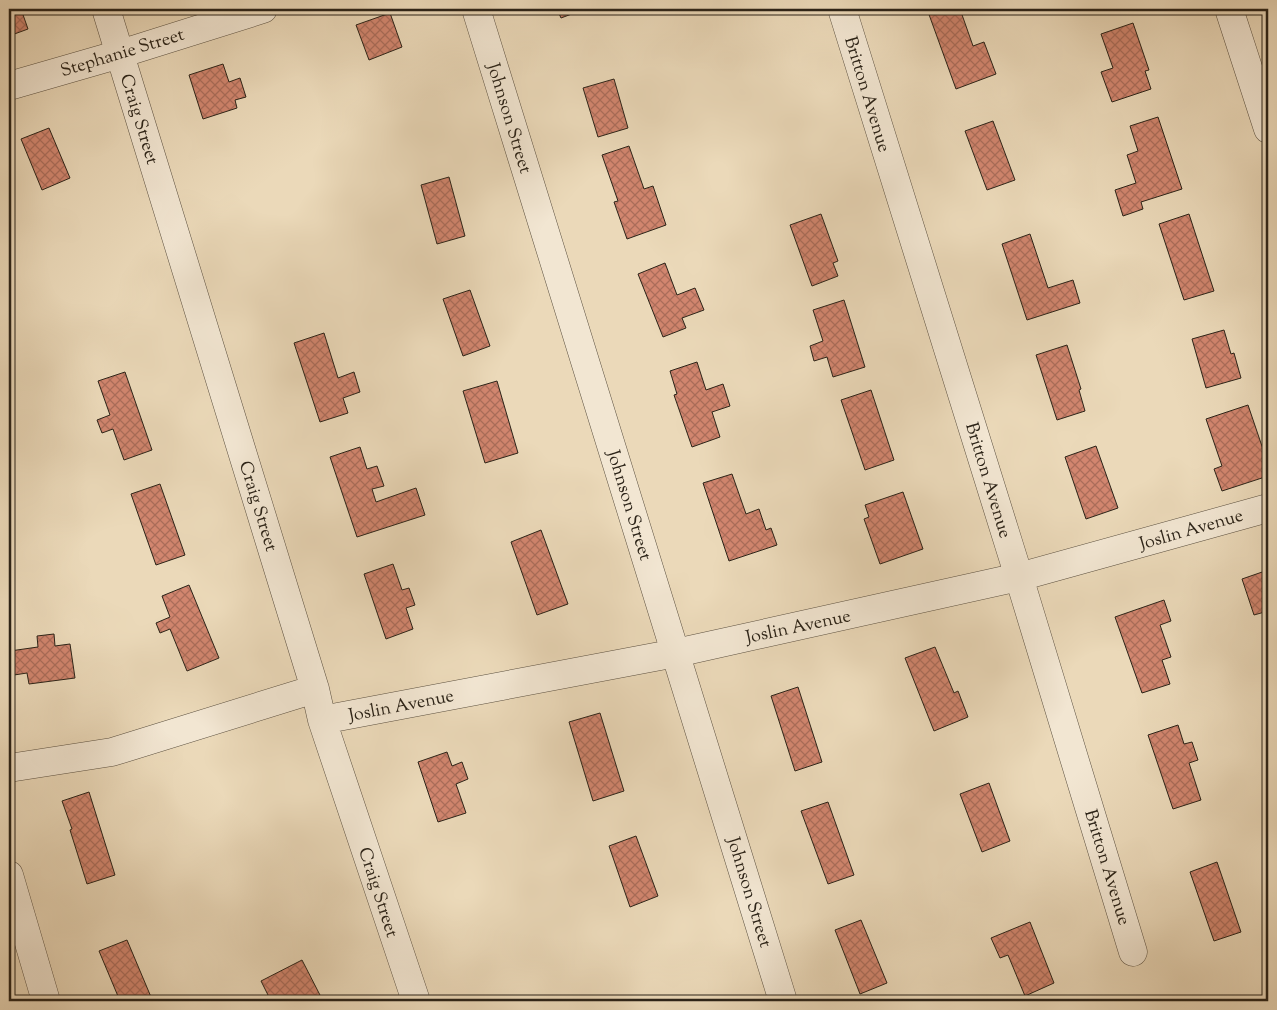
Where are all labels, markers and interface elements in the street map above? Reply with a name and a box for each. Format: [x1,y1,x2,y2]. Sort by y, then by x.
street label: Stephanie Street [57,23,188,85]
street label: Britton Avenue [836,33,896,156]
street label: Johnson Street [479,59,537,177]
street label: Craig Street [112,71,164,168]
street label: Britton Avenue [957,419,1017,542]
street label: Johnson Street [599,446,657,564]
street label: Craig Street [231,458,283,555]
street label: Joslin Avenue [1136,504,1247,558]
street label: Joslin Avenue [742,604,853,652]
street label: Joslin Avenue [345,684,456,730]
street label: Britton Avenue [1076,806,1136,929]
street label: Johnson Street [719,833,777,951]
street label: Craig Street [350,844,404,941]

